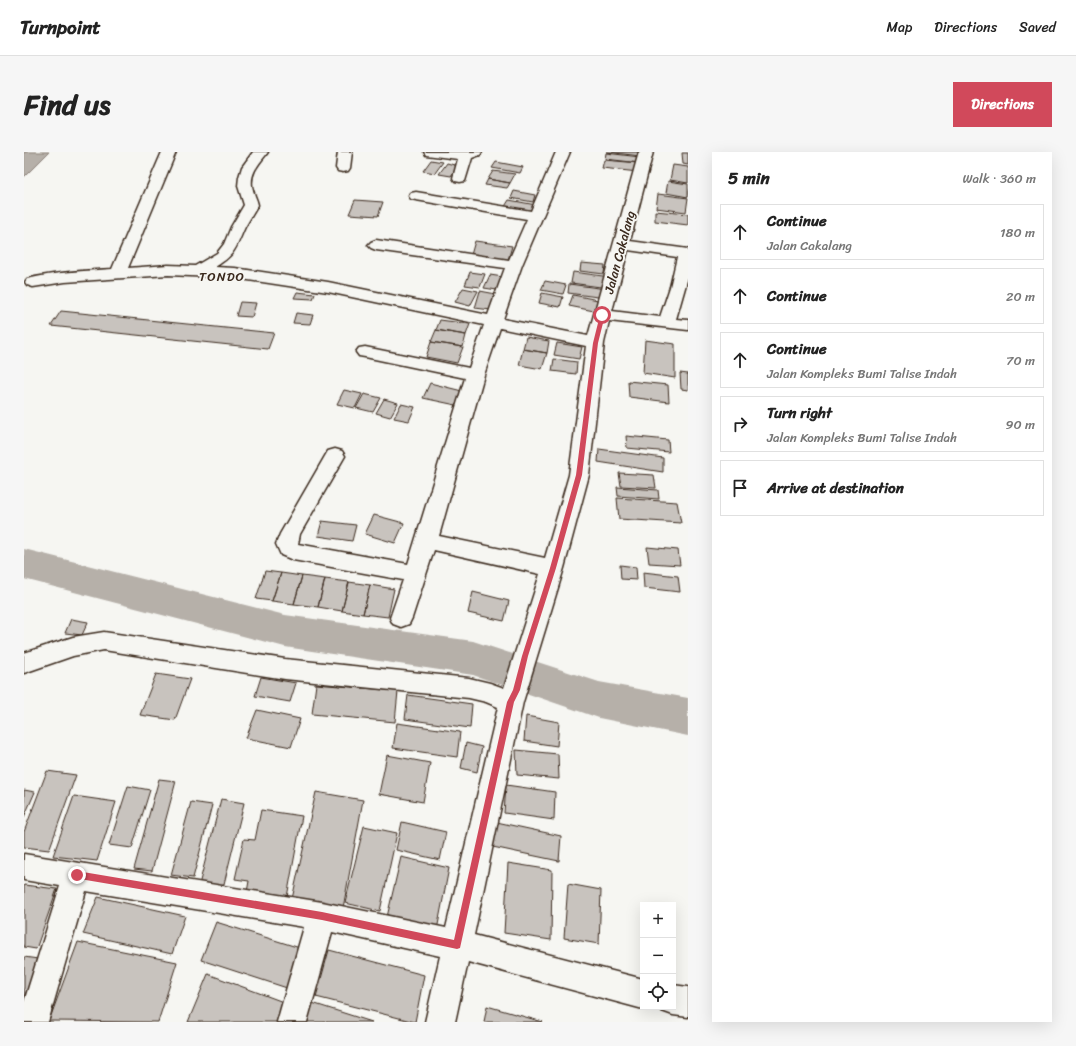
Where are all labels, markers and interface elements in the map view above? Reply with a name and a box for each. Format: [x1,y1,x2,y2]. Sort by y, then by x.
text: Turnpoint [20,11,101,44]
text: Map [886,15,912,40]
text: Directions [934,15,997,40]
text: Saved [1019,15,1056,40]
text: Find us [24,80,111,129]
button: Directions [953,82,1052,127]
text: 5 min [728,163,770,193]
text: Walk · 360 m [962,167,1036,190]
street label: Jalan Cakalang [597,208,642,297]
text: Continue [767,208,827,234]
icon: ahead [729,221,751,243]
text: 180 m [1000,221,1035,244]
text: Jalan Cakalang [767,234,852,257]
district label: TONDO [199,265,245,288]
text: Continue [767,283,827,309]
icon: ahead [729,285,751,307]
text: 20 m [1006,285,1035,308]
route start [593,306,611,324]
text: Continue [767,336,827,362]
icon: ahead [729,349,751,371]
text: 70 m [1006,349,1035,372]
text: Jalan Kompleks Bumi Talise Indah [767,362,957,385]
text: Turn right [767,400,832,426]
icon: right [729,413,751,435]
text: 90 m [1005,413,1035,436]
text: Jalan Kompleks Bumi Talise Indah [767,426,957,449]
text: Arrive at destination [767,475,904,501]
icon: arrive [729,477,751,499]
route end [68,866,86,884]
map controls [640,902,676,1010]
button: + [640,902,676,938]
button: − [640,938,676,974]
button: locate [640,974,676,1010]

